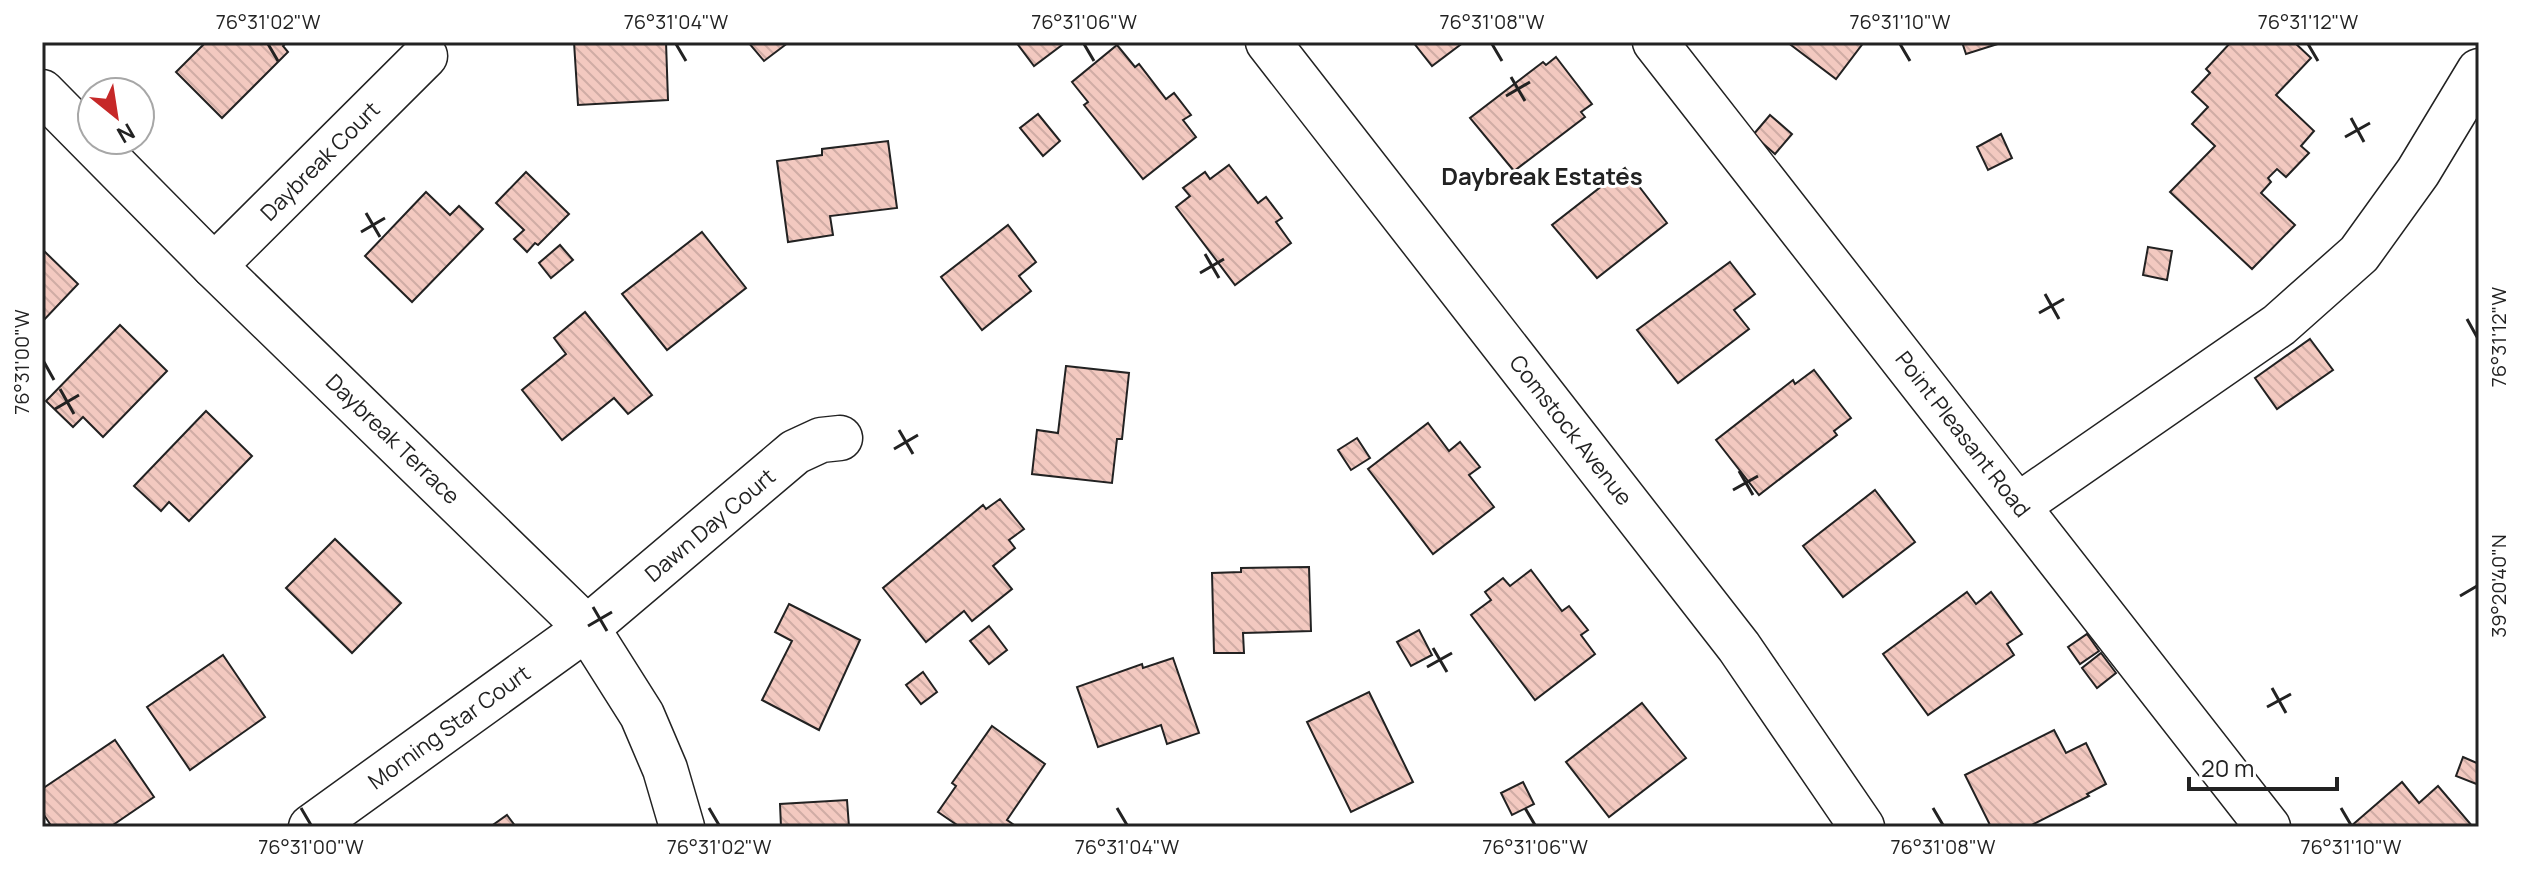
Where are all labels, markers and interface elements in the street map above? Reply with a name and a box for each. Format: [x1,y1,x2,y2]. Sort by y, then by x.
text: 76°31'02"W [216,8,321,35]
text: 76°31'04"W [624,8,729,35]
text: 76°31'06"W [1031,8,1137,35]
text: 76°31'08"W [1440,8,1545,35]
text: 76°31'10"W [1849,8,1951,35]
text: 76°31'12"W [2258,8,2358,35]
north arrow [76,76,156,156]
street label: Daybreak Court [254,95,386,227]
text: N [112,116,140,150]
district label: Daybreak Estates [1441,159,1643,192]
text: 76°31'12"W [2485,287,2512,387]
text: 76°31'00"W [8,309,35,415]
street label: Point Pleasant Road [1889,345,2037,523]
street label: Comstock Avenue [1503,349,1639,512]
street label: Daybreak Terrace [319,367,467,511]
street label: Dawn Day Court [638,461,782,588]
text: 39°20'40"N [2485,534,2512,638]
street label: Morning Star Court [362,658,536,796]
scale bar [2189,741,2337,791]
text: 20 m [2201,751,2254,784]
text: 76°31'00"W [258,833,364,860]
text: 76°31'02"W [667,833,772,860]
text: 76°31'04"W [1075,833,1180,860]
text: 76°31'06"W [1482,833,1588,860]
text: 76°31'08"W [1891,833,1996,860]
text: 76°31'10"W [2300,833,2402,860]

